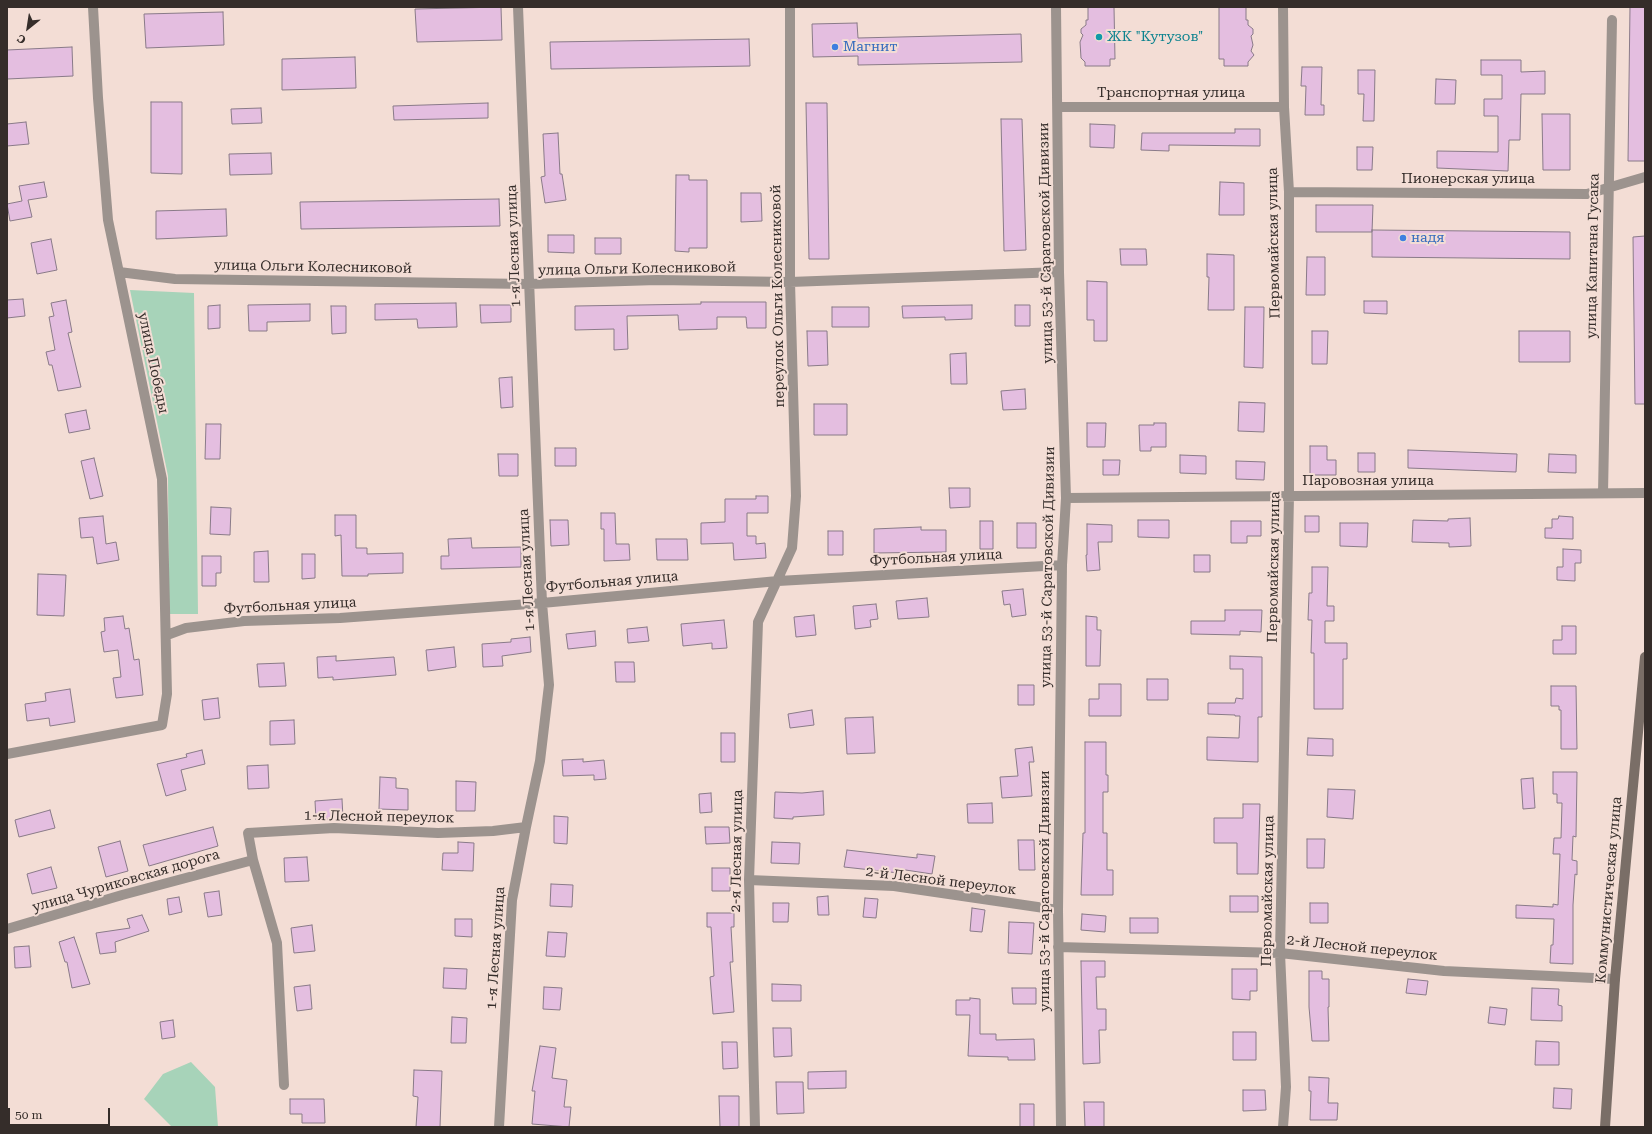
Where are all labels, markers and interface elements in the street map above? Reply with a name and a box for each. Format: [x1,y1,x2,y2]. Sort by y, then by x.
north arrow [8,8,48,48]
place label: ЖК "Кутузов" [1107,29,1203,45]
text: С [15,31,28,46]
marker: ЖК "Кутузов" [1094,32,1104,42]
place label: Магнит [843,39,897,55]
marker: Магнит [830,42,840,52]
street label: Транспортная улица [1097,85,1245,101]
street label: улица 53-й Саратовской Дивизии [1035,122,1057,364]
street label: Первомайская улица [1264,167,1284,319]
street label: Пионерская улица [1401,171,1535,187]
street label: улица Капитана Гусака [1583,173,1603,339]
street label: 1-я Лесная улица [503,184,525,308]
street label: переулок Ольги Колесниковой [768,184,788,408]
place label: надя [1411,230,1445,246]
marker: надя [1398,233,1408,243]
street label: улица Ольги Колесниковой [214,257,412,277]
street label: улица Ольги Колесниковой [538,259,736,279]
street label: улица Победы [134,311,172,415]
street label: улица 53-й Саратовской Дивизии [1037,446,1059,688]
street label: Паровозная улица [1302,473,1434,489]
street label: Первомайская улица [1264,491,1284,643]
street label: 1-я Лесная улица [515,508,539,632]
street label: Футбольная улица [869,546,1003,570]
street label: Футбольная улица [545,568,679,596]
street label: Футбольная улица [223,594,357,618]
street label: улица 53-й Саратовской Дивизии [1037,770,1053,1012]
street label: 2-я Лесная улица [728,789,746,913]
street label: Коммунистическая улица [1592,796,1626,984]
street label: 1-я Лесной переулок [304,807,454,827]
street label: Первомайская улица [1258,815,1278,967]
street label: улица Чуриковская дорога [30,846,222,916]
street label: 2-й Лесной переулок [865,863,1017,899]
street label: 1-я Лесная улица [483,886,509,1010]
street label: 2-й Лесной переулок [1286,932,1438,964]
scale bar [10,1100,112,1126]
text: 50 m [15,1108,42,1122]

